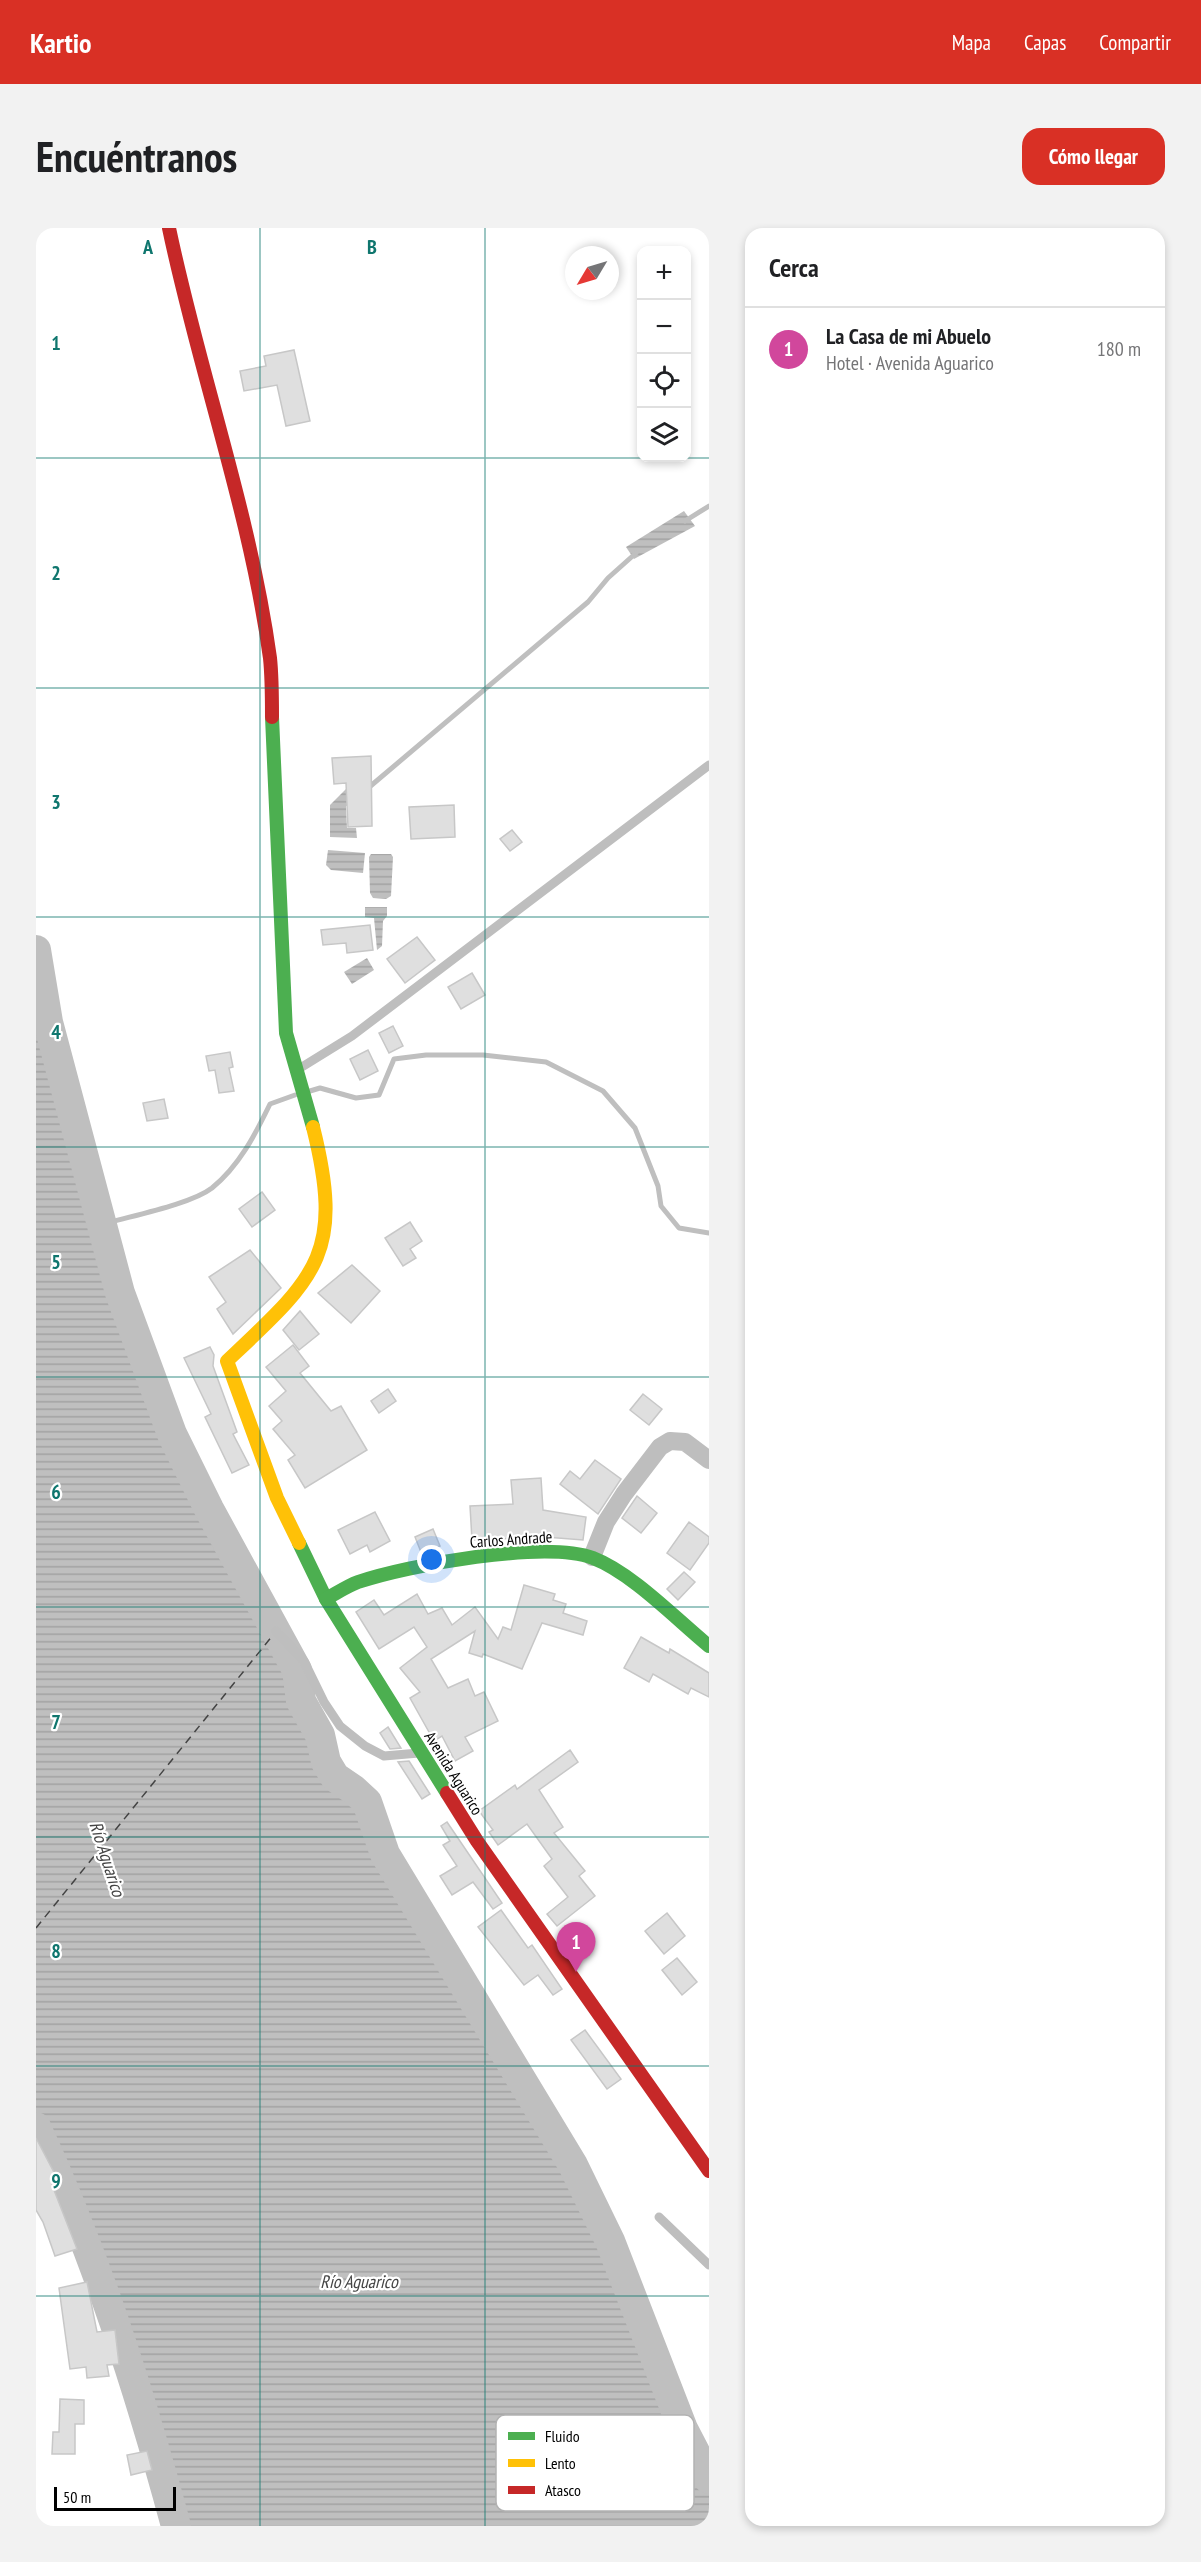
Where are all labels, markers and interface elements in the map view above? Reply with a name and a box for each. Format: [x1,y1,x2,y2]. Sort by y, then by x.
text: Kartio [30,24,92,61]
text: Mapa [952,29,991,56]
text: Capas [1024,29,1066,56]
text: Compartir [1099,29,1171,56]
button: Cómo llegar [1022,128,1165,185]
text: Encuéntranos [36,129,237,184]
text: A [142,234,154,260]
text: B [367,234,377,260]
north arrow [565,246,619,300]
map controls [637,246,691,462]
button: + [637,246,691,300]
text: Cerca [769,251,819,284]
button: − [637,300,691,354]
text: La Casa de mi Abuelo [826,322,991,350]
text: 1 [51,330,61,356]
text: 1 [784,336,793,362]
text: 180 m [1097,336,1141,362]
text: Hotel · Avenida Aguarico [826,350,994,376]
button: locate [637,354,691,408]
button: layers [637,408,691,462]
text: 2 [51,560,61,586]
text: 3 [51,789,61,815]
text: 4 [51,1019,61,1045]
text: 5 [51,1249,61,1275]
text: 6 [51,1479,61,1505]
street label: Carlos Andrade [469,1526,553,1552]
your location [417,1545,446,1574]
text: 7 [51,1709,61,1735]
street label: Avenida Aguarico [420,1728,488,1818]
water label: Río Aguarico [85,1818,131,1900]
pin: 1 [556,1922,596,1972]
text: 8 [51,1938,61,1964]
text: 9 [51,2168,61,2194]
water label: Río Aguarico [320,2270,399,2293]
legend [496,2415,694,2511]
text: Fluido [545,2426,580,2446]
text: Lento [545,2453,576,2473]
text: Atasco [545,2480,581,2500]
scale bar [54,2484,176,2512]
text: 50 m [63,2487,91,2507]

